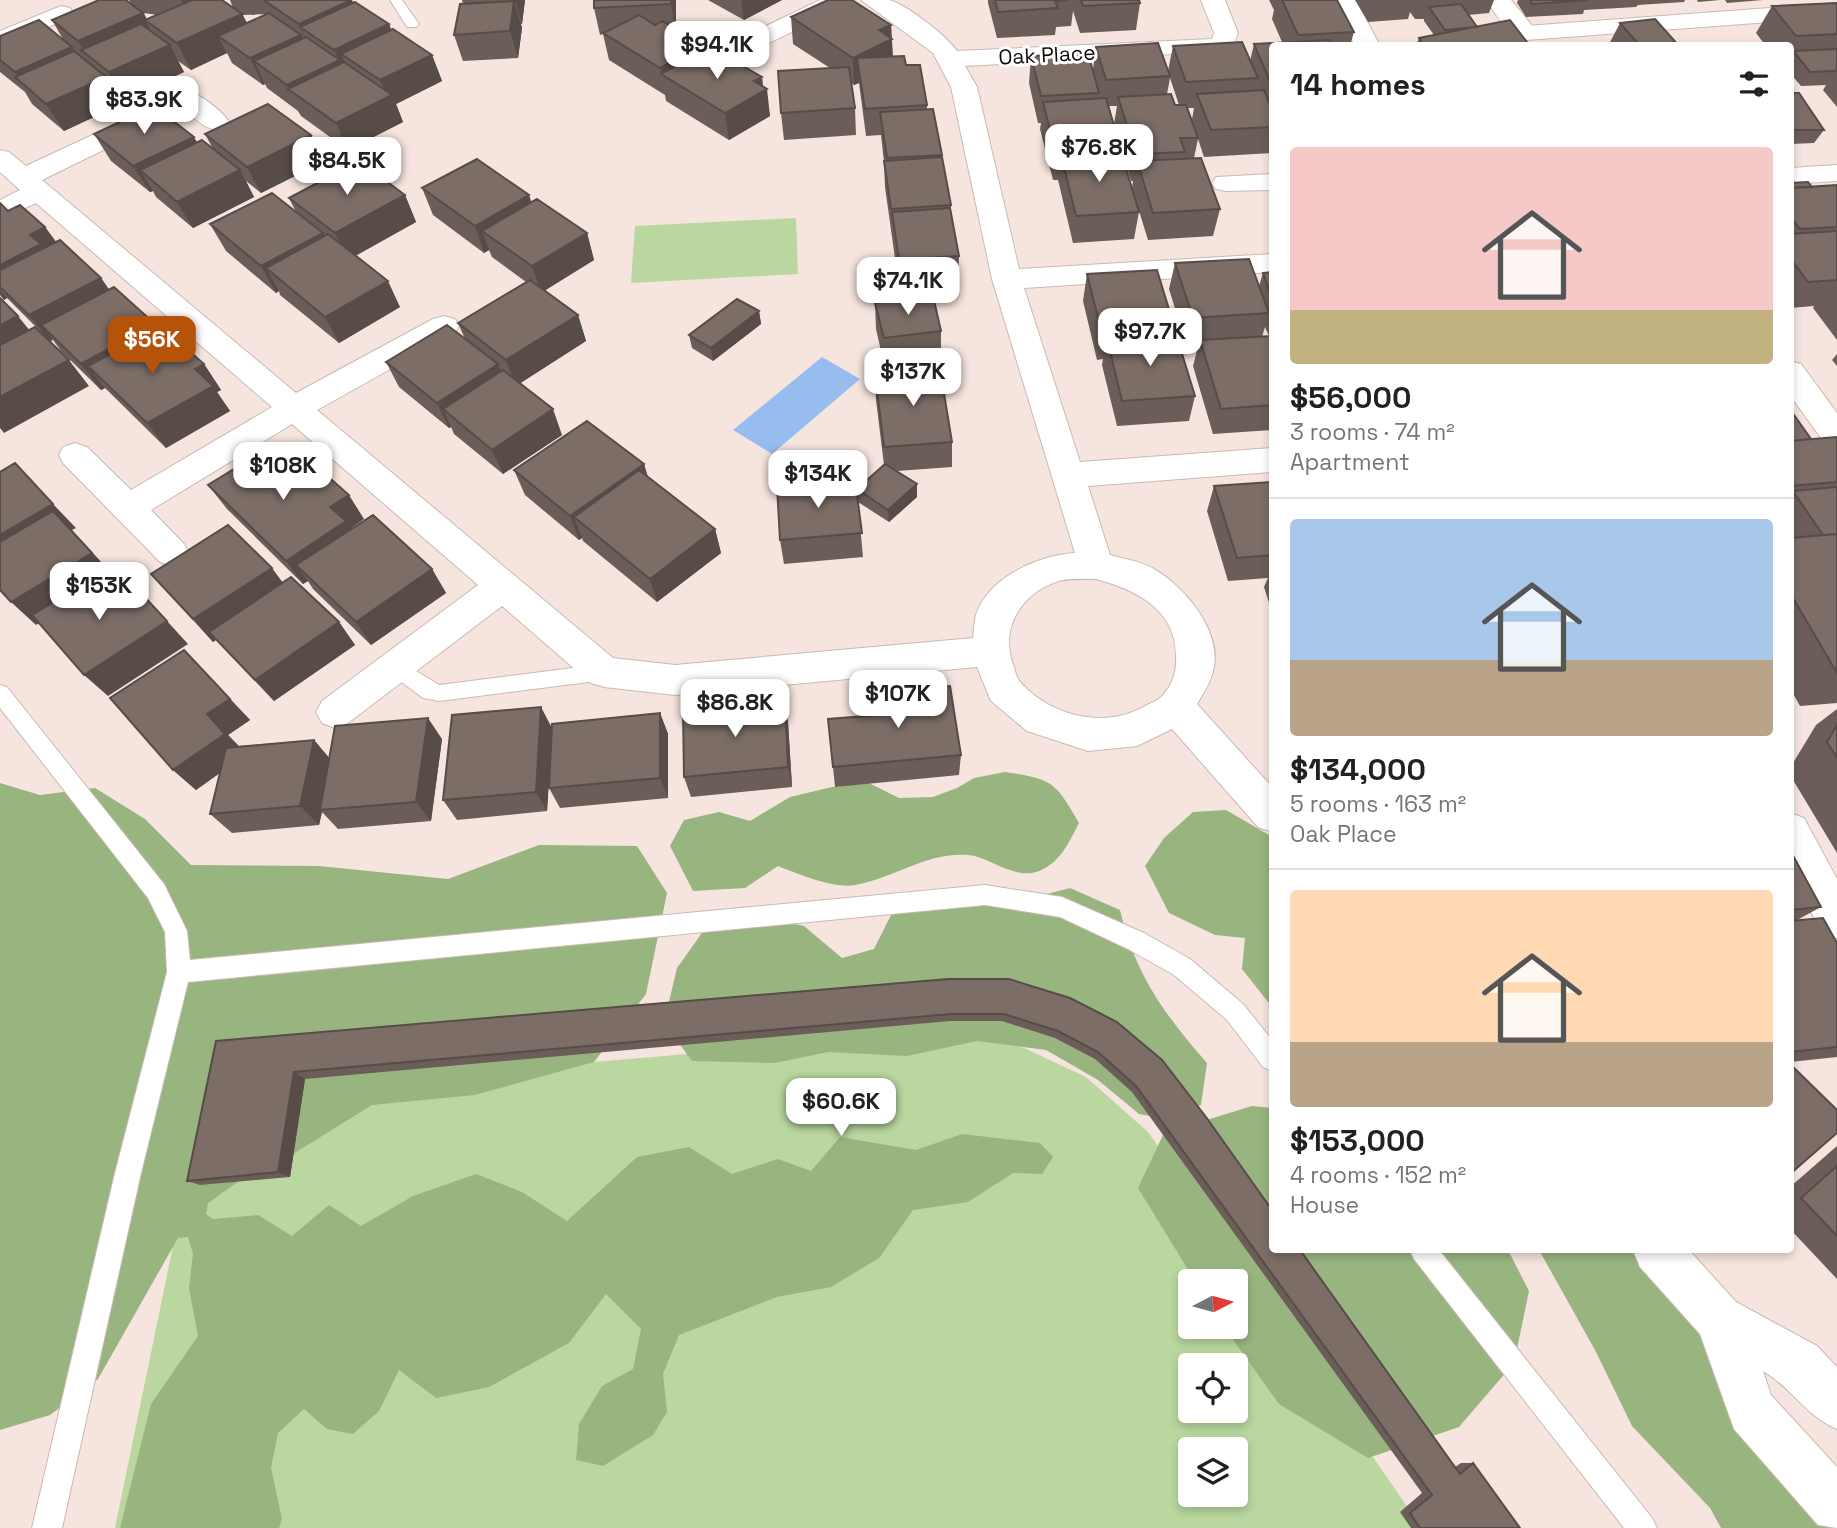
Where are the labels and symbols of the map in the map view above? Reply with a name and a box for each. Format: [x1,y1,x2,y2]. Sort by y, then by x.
pin: $94.1K [660,22,774,81]
street label: Oak Place [998,38,1096,71]
pin: $83.9K [87,76,201,136]
pin: $76.8K [1042,124,1156,184]
pin: $84.5K [290,138,404,197]
pin: $74.1K [851,258,965,317]
pin: $97.7K [1093,308,1207,368]
pin: $56K [111,316,193,376]
pin: $137K [864,348,962,408]
pin: $108K [234,442,332,502]
pin: $134K [769,450,867,510]
pin: $153K [50,562,148,622]
pin: $107K [849,670,947,730]
pin: $86.8K [678,680,792,739]
pin: $60.6K [784,1078,898,1138]
north arrow [1178,1269,1248,1339]

